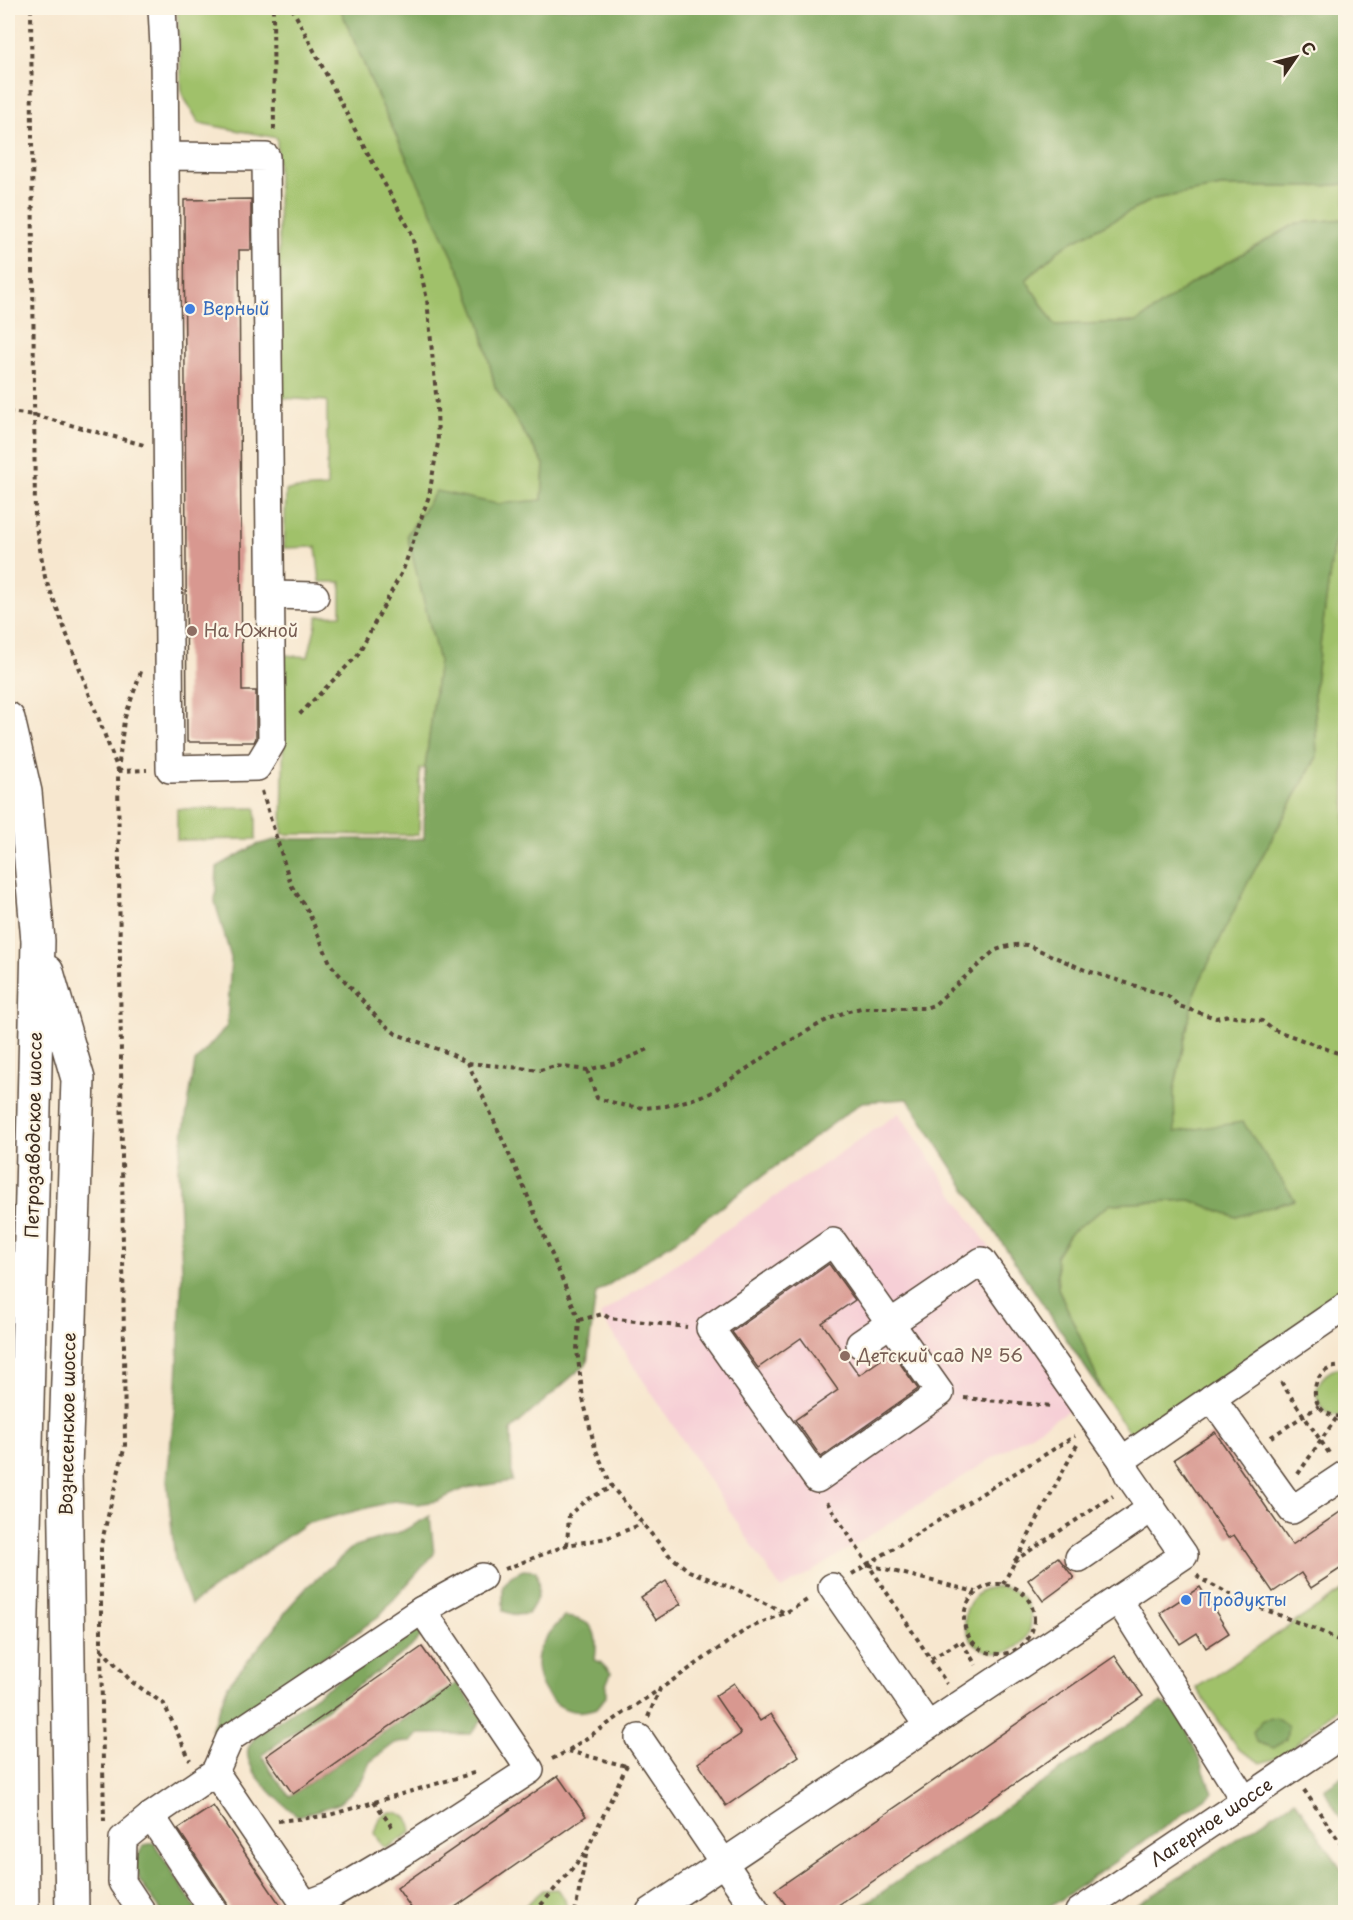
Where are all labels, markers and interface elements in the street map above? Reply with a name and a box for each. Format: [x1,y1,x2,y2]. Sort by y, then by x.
north arrow [1266,27,1326,87]
text: С [1296,36,1322,60]
place label: Верный [202,294,269,321]
marker: Верный [183,302,197,316]
place label: На Южной [204,616,298,643]
marker: На Южной [185,624,199,638]
street label: Петрозаводское шоссе [17,1032,48,1238]
street label: Вознесенское шоссе [51,1332,82,1516]
place label: Детский сад № 56 [856,1341,1023,1368]
marker: Детский сад № 56 [838,1349,852,1363]
place label: Продукты [1198,1585,1287,1612]
marker: Продукты [1179,1593,1193,1607]
street label: Лагерное шоссе [1144,1770,1278,1872]

